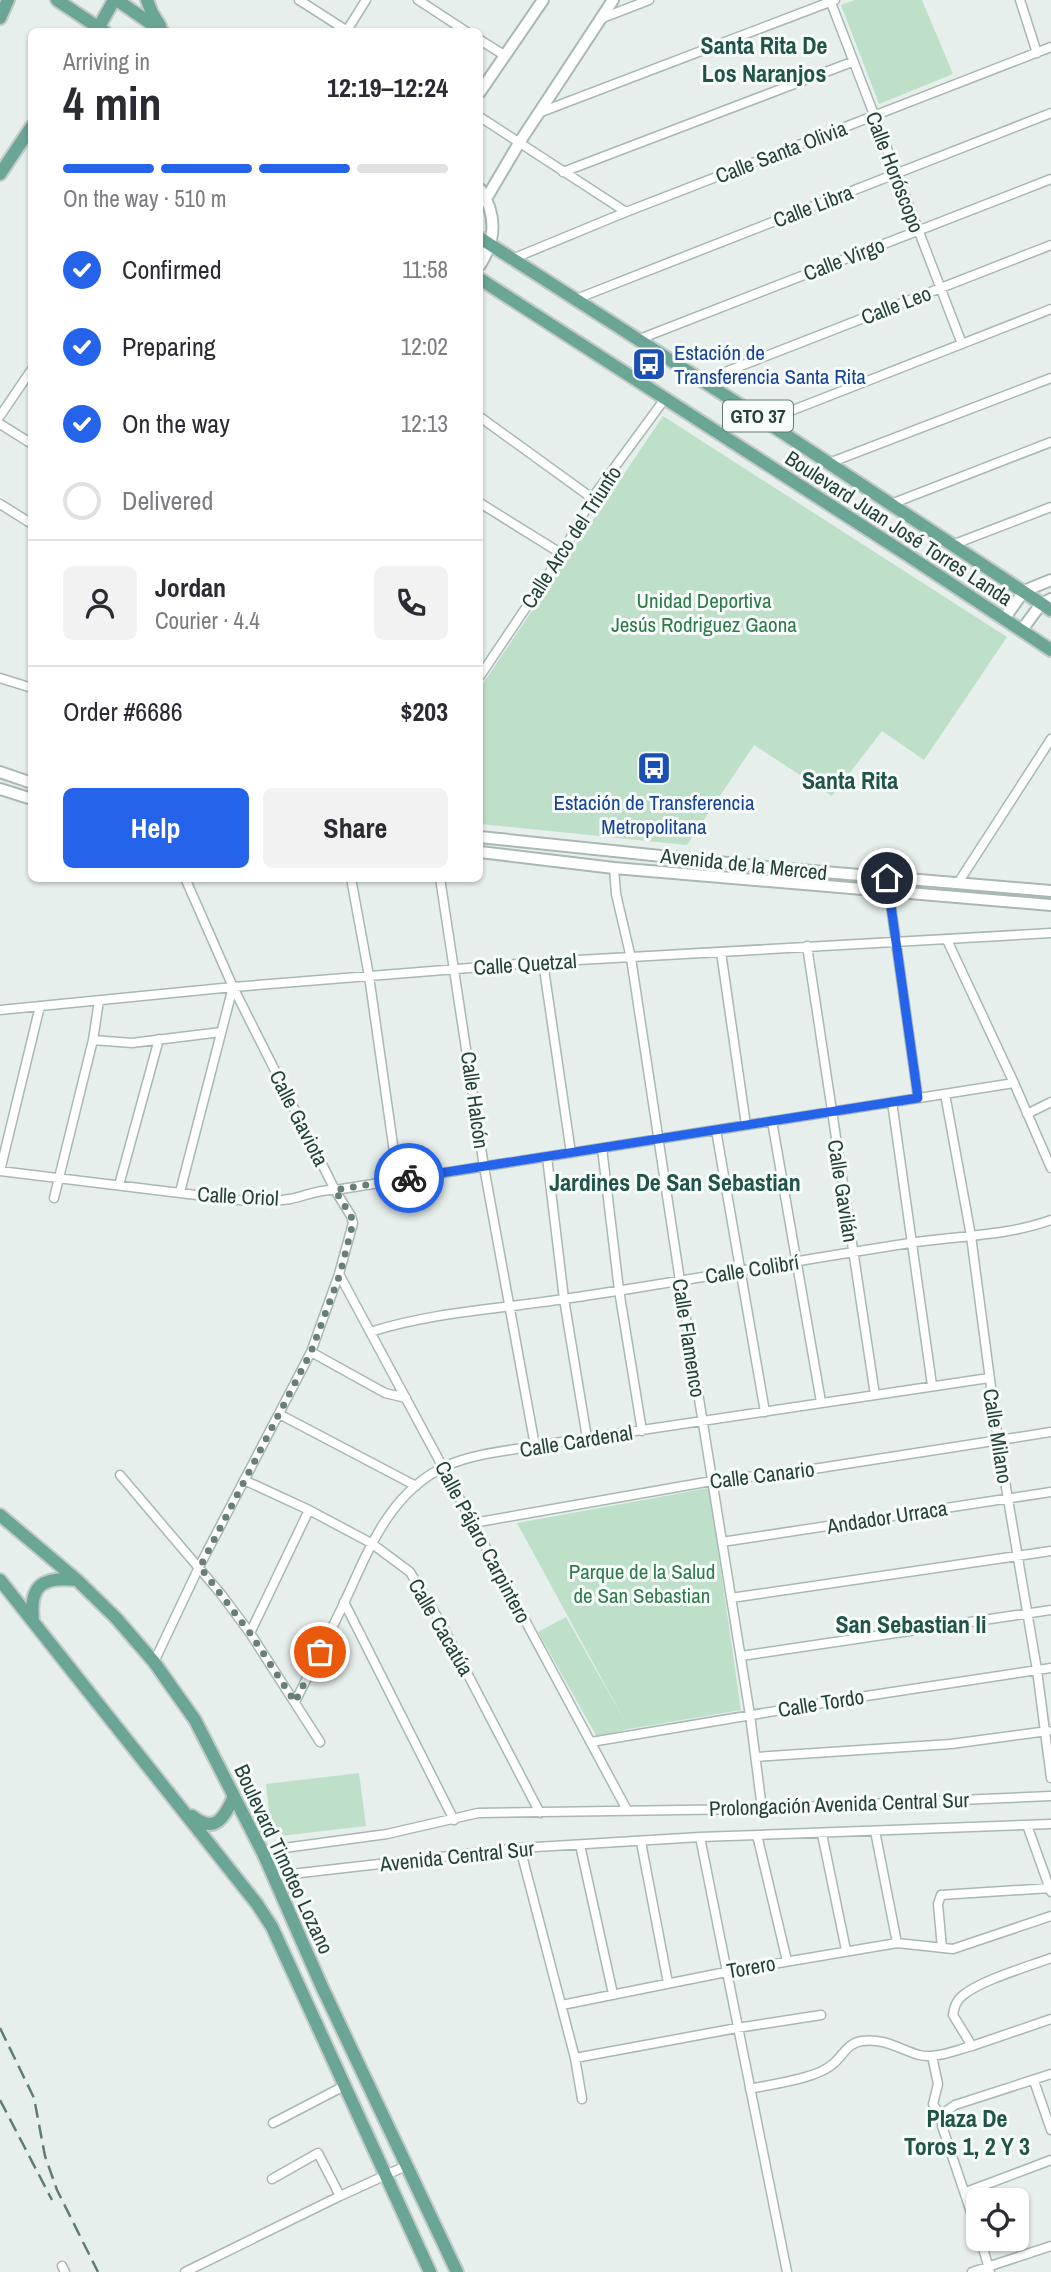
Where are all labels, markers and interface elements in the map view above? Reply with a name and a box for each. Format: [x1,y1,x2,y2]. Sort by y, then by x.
district label: Santa Rita De Los Naranjos [701,29,827,89]
text: Arriving in [63,46,150,77]
text: 12:19–12:24 [327,70,448,105]
text: 4 min [63,72,162,134]
street label: Calle Horóscopo [859,107,931,237]
street label: Calle Santa Olivia [711,113,851,190]
street label: Calle Libra [769,177,857,234]
text: On the way · 510 m [63,183,227,214]
street label: Calle Virgo [799,230,889,288]
icon: check [63,251,101,289]
text: Confirmed [122,252,222,287]
text: 11:58 [402,254,448,285]
street label: Calle Leo [857,278,935,332]
icon: check [63,328,101,366]
text: Preparing [122,329,216,364]
text: 12:02 [401,331,448,362]
place label: Estación de Transferencia Santa Rita [674,338,866,391]
bus stop icon: Estación de Transferencia Santa Rita [630,345,668,383]
road number: GTO 37 [723,400,793,432]
icon: check [63,405,101,443]
text: On the way [122,406,230,441]
text: 12:13 [401,408,448,439]
street label: Boulevard Juan José Torres Landa [780,443,1019,613]
street label: Calle Arco del Triunfo [514,460,628,614]
text: Delivered [122,483,213,518]
button: person [63,566,137,640]
button: phone [374,566,448,640]
text: Jordan [155,570,226,605]
park label: Unidad Deportiva Jesús Rodriguez Gaona [611,586,797,639]
text: Courier · 4.4 [155,605,260,636]
text: Order #6686 [63,694,183,729]
text: $203 [401,694,448,729]
bus stop icon: Estación de Transferencia Metropolitana [635,749,673,787]
district label: Santa Rita [802,764,898,796]
button: Help [63,788,249,868]
button: Share [263,788,448,868]
place label: Estación de Transferencia Metropolitana [553,788,755,841]
street label: Avenida de la Merced [658,841,829,887]
pin [857,848,917,908]
icon: home [868,859,906,897]
street label: Calle Quetzal [472,946,578,982]
street label: Calle Halcón [454,1050,496,1150]
street label: Calle Gaviota [262,1065,336,1171]
street label: Calle Gavilán [821,1138,865,1244]
courier [374,1143,444,1213]
icon: bike [390,1159,428,1197]
district label: Jardines De San Sebastian [549,1166,801,1198]
street label: Calle Oriol [197,1179,279,1213]
street label: Calle Colibrí [703,1247,801,1291]
street label: Calle Flamenco [665,1277,713,1399]
street label: Calle Milano [976,1386,1020,1486]
street label: Calle Cardenal [517,1418,635,1464]
street label: Calle Canario [708,1454,816,1496]
street label: Calle Pájaro Carpintero [428,1456,538,1628]
street label: Andador Urraca [824,1493,950,1541]
park label: Parque de la Salud de San Sebastian [569,1557,715,1610]
street label: Calle Cacatúa [401,1573,481,1681]
district label: San Sebastian Ii [836,1608,986,1640]
pin [290,1622,350,1682]
icon: bag [301,1633,339,1671]
street label: Calle Tordo [776,1682,866,1724]
street label: Boulevard Timoteo Lozano [227,1759,341,1959]
street label: Prolongación Avenida Central Sur [709,1785,970,1823]
street label: Avenida Central Sur [378,1833,536,1879]
street label: Torero [724,1948,778,1986]
district label: Plaza De Toros 1, 2 Y 3 [904,2102,1030,2162]
map controls [966,2188,1029,2251]
button: locate [966,2188,1029,2251]

